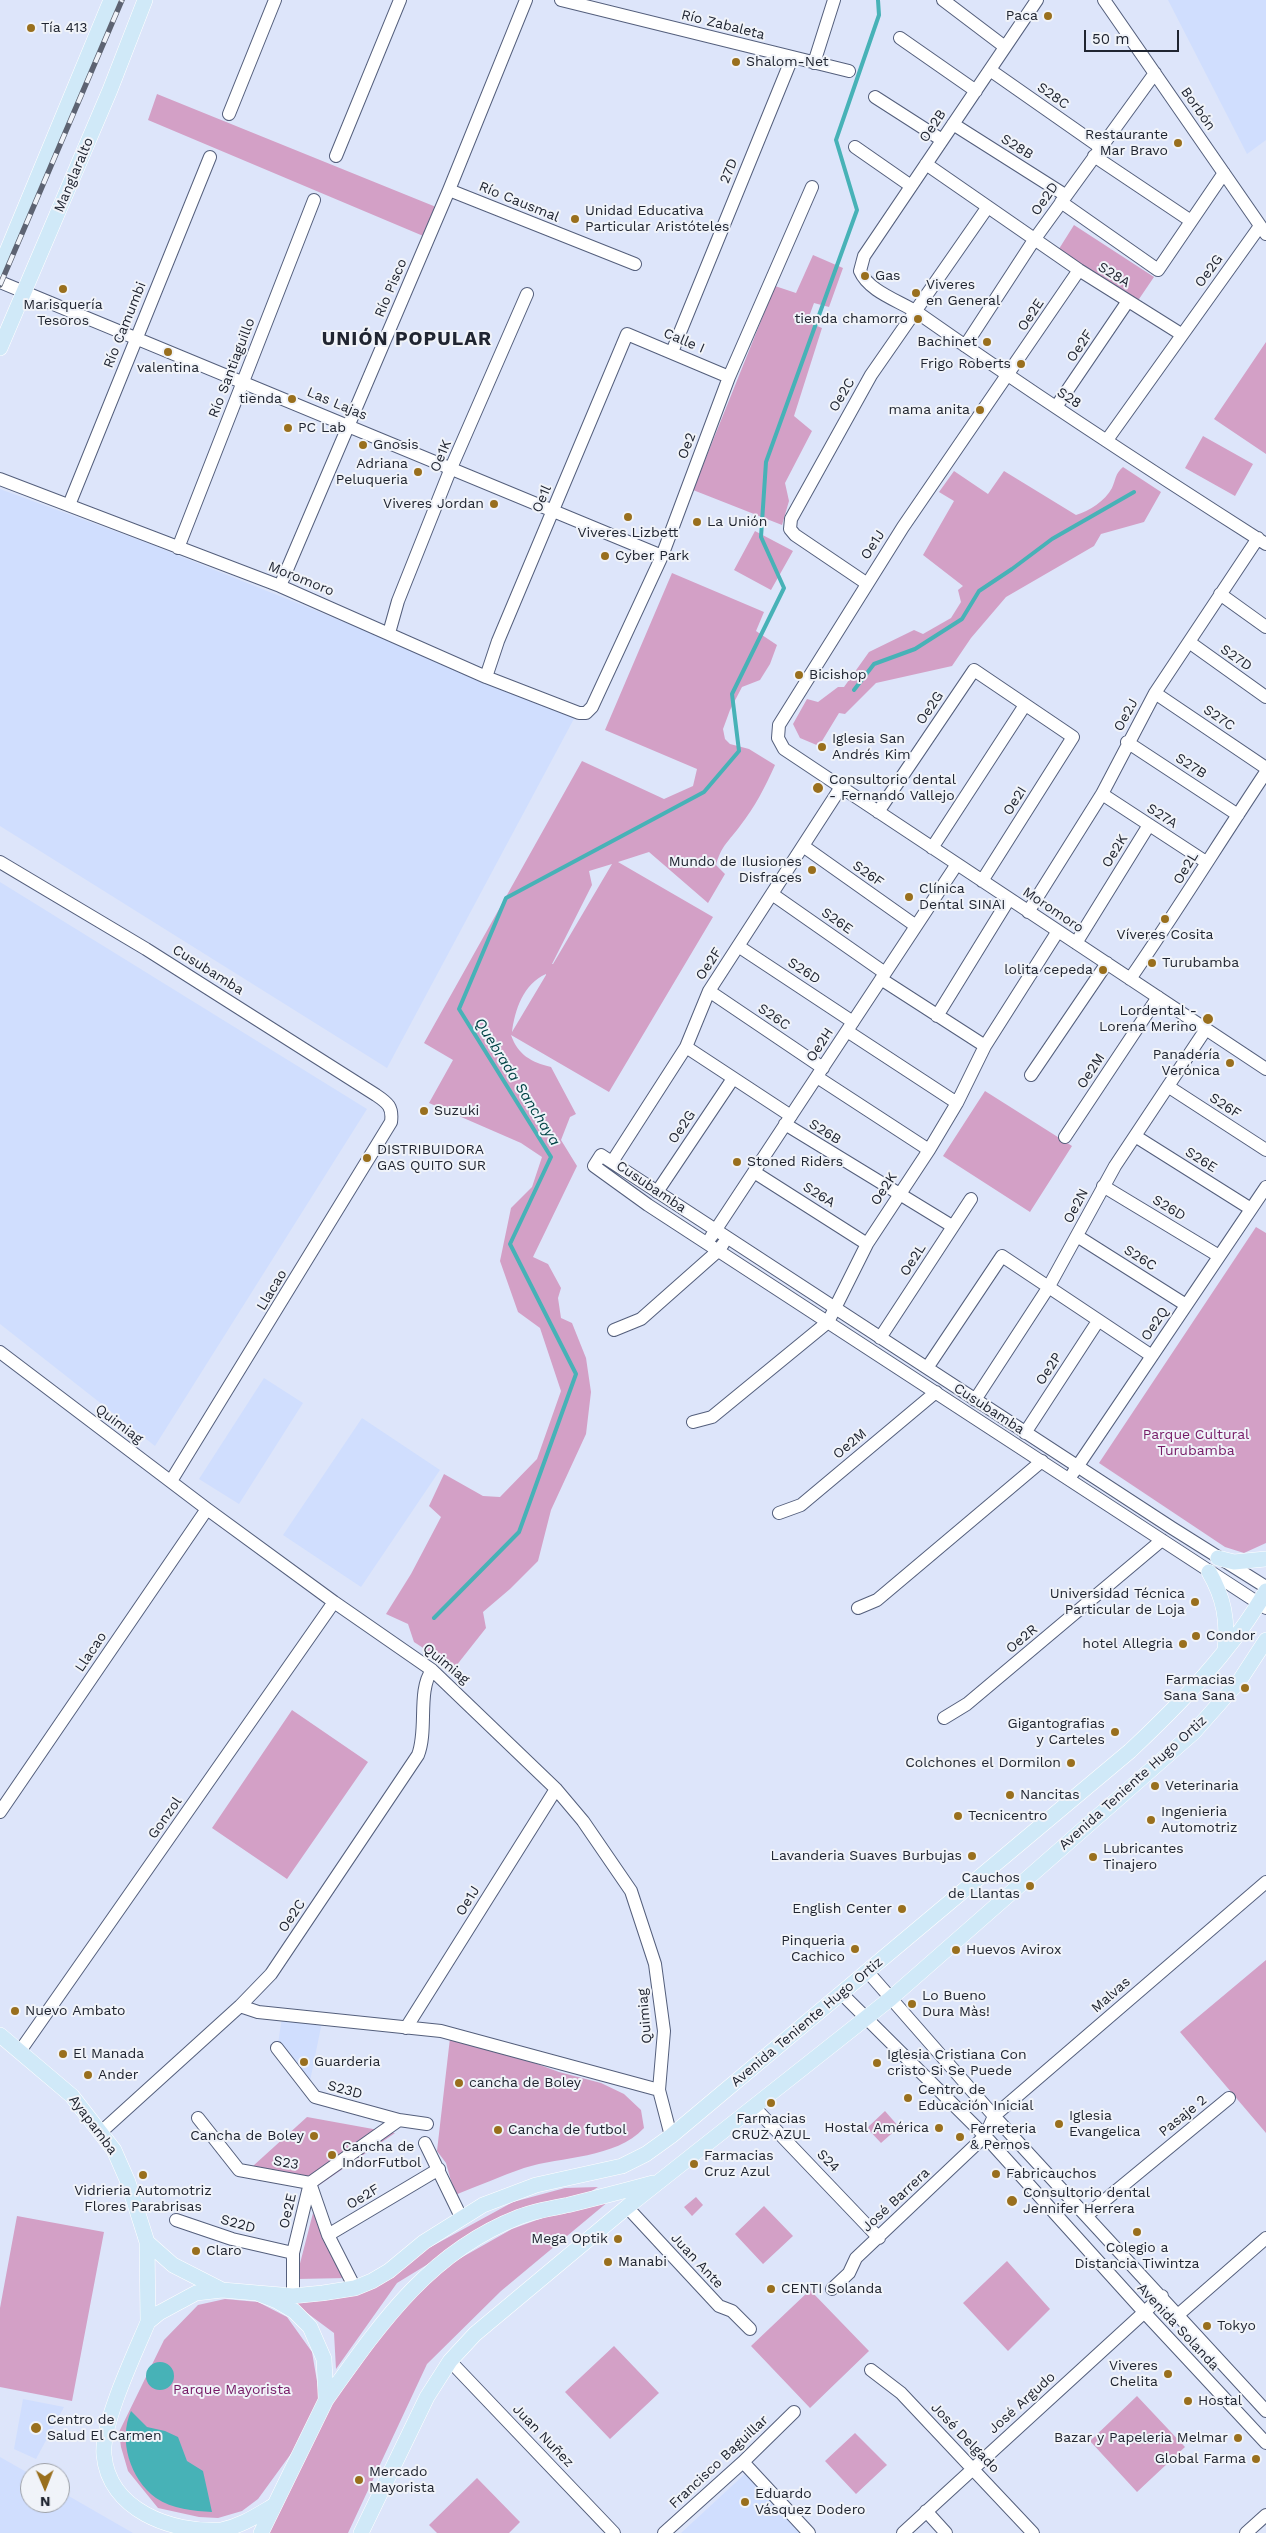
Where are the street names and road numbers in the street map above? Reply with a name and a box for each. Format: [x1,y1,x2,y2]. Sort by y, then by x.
street label: Río Zabaleta [679,7,767,43]
street label: S28C [1034,79,1072,113]
street label: Borbón [1177,84,1219,134]
street label: Oe2B [916,106,950,146]
street label: S28B [998,131,1036,163]
street label: Manglaralto [51,135,97,215]
street label: 27D [716,156,742,186]
street label: Río Causmal [476,178,562,226]
street label: Oe2D [1028,179,1062,219]
street label: Oe2G [1191,251,1227,291]
street label: Río Pisco [371,256,411,320]
street label: S28A [1095,259,1133,291]
street label: Río Camumbi [100,279,150,371]
street label: Oe2E [1014,296,1048,334]
street label: Río Santiaguillo [205,316,259,420]
street label: Calle I [661,325,707,357]
street label: Oe2F [1063,327,1097,365]
street label: Oe2C [825,375,859,415]
street label: Las Lajas [304,384,370,424]
street label: S28 [1054,384,1084,412]
street label: Oe2 [674,431,700,461]
street label: Oe1K [427,437,455,475]
street label: Oe1l [529,483,555,515]
street label: Oe1J [857,527,889,563]
street label: Moromoro [266,558,336,600]
street label: S27D [1217,641,1255,675]
street label: Oe2G [913,688,947,728]
street label: Oe2J [1110,696,1142,734]
street label: S27C [1200,701,1238,735]
street label: S27B [1172,750,1210,782]
street label: Oe2I [1000,783,1030,819]
street label: S27A [1144,800,1180,832]
street label: Oe2K [1098,831,1132,871]
street label: Oe2L [1170,849,1202,887]
street label: S26F [849,857,887,891]
street label: Moromoro [1019,884,1087,936]
street label: S26E [818,904,856,938]
street label: Cusubamba [169,941,247,999]
street label: Oe2F [692,945,726,983]
street label: S26D [784,954,824,988]
street label: S26C [755,1000,793,1034]
street label: Oe2H [803,1025,837,1065]
street label: Oe2M [1073,1050,1109,1092]
street label: S26F [1206,1090,1244,1122]
street label: Oe2G [665,1107,699,1147]
street label: S26B [806,1116,844,1148]
street label: S26E [1182,1144,1220,1176]
street label: Cusubamba [613,1157,689,1217]
street label: Oe2K [867,1169,901,1209]
street label: S26A [800,1179,838,1211]
street label: Oe2N [1060,1186,1092,1226]
street label: S26D [1149,1192,1189,1224]
street label: Oe2L [896,1241,930,1279]
street label: S26C [1121,1242,1159,1274]
street label: Llacao [253,1266,291,1314]
street label: Oe2Q [1138,1304,1172,1344]
street label: Oe2P [1032,1350,1066,1388]
street label: Cusubamba [950,1380,1028,1438]
street label: Quimiag [92,1401,146,1447]
street label: Oe2M [830,1425,870,1463]
street label: Oe2R [1003,1621,1041,1657]
street label: Llacao [72,1629,110,1675]
street label: Quimiag [419,1640,473,1688]
street label: Avenida Teniente Hugo Ortiz [1056,1712,1210,1854]
street label: Gonzol [145,1794,185,1842]
street label: Oe1J [452,1883,484,1919]
street label: Oe2C [275,1896,309,1936]
street label: Avenida Teniente Hugo Ortiz [728,1954,886,2090]
street label: Malvas [1088,1974,1134,2016]
street label: Quimiag [634,1988,656,2044]
street label: S23D [326,2077,364,2103]
street label: Ayapamba [65,2092,121,2158]
street label: Pasaje 2 [1156,2092,1210,2140]
street label: S24 [813,2146,843,2176]
street label: S23 [272,2153,300,2173]
street label: José Barrera [859,2164,933,2236]
street label: Oe2F [344,2181,382,2213]
street label: Oe2E [276,2192,300,2230]
street label: S22D [219,2211,257,2237]
street label: Juan Ante [667,2230,727,2292]
street label: Avenida Solanda [1133,2280,1223,2374]
street label: José Argudo [985,2369,1059,2437]
street label: José Delgado [927,2399,1003,2477]
street label: Juan Nuñez [509,2401,577,2471]
street label: Francisco Baguillar [666,2412,772,2512]

